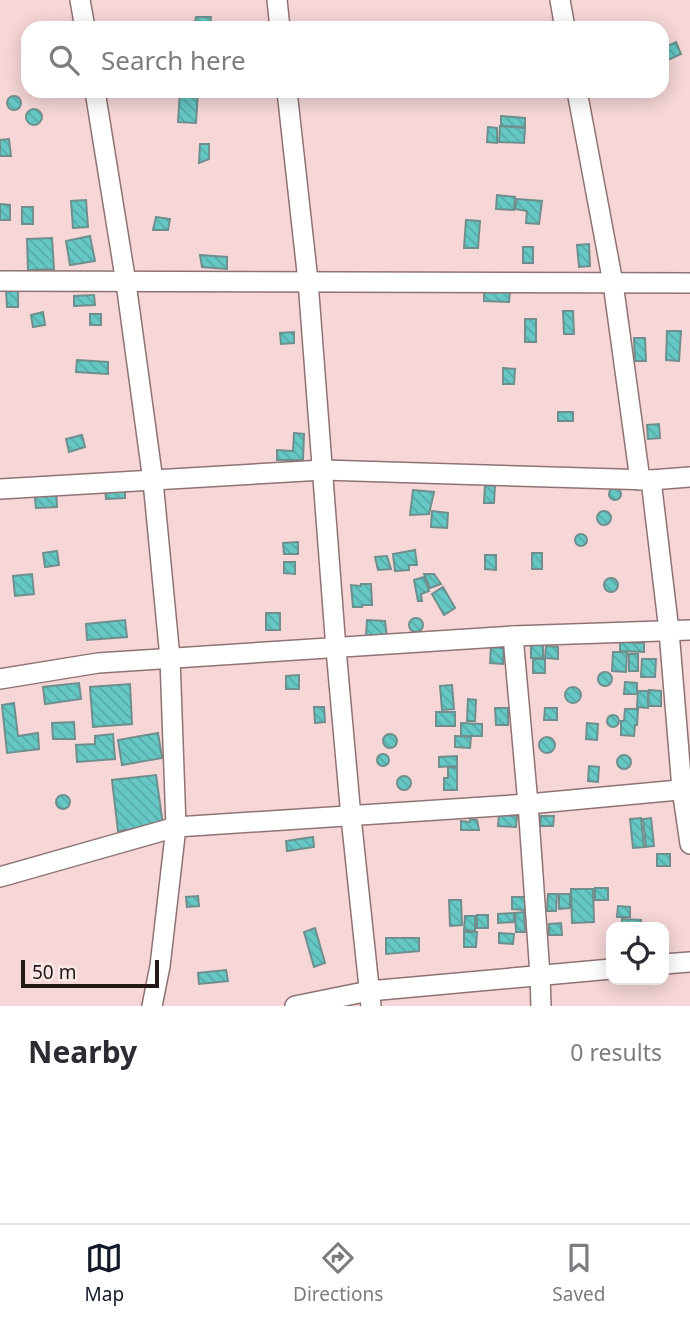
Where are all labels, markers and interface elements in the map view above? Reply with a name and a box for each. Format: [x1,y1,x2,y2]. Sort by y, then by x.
search box [21,21,669,98]
icon: search [45,41,83,79]
text: Search here [101,42,246,78]
map controls [606,922,669,985]
button: locate [606,922,669,985]
scale bar [21,957,159,989]
text: 50 m [32,959,76,985]
text: Nearby [28,1031,137,1072]
text: 0 results [570,1036,662,1068]
tab: Map [85,1239,124,1307]
tab: Directions [293,1239,383,1307]
tab: Saved [552,1239,605,1307]

